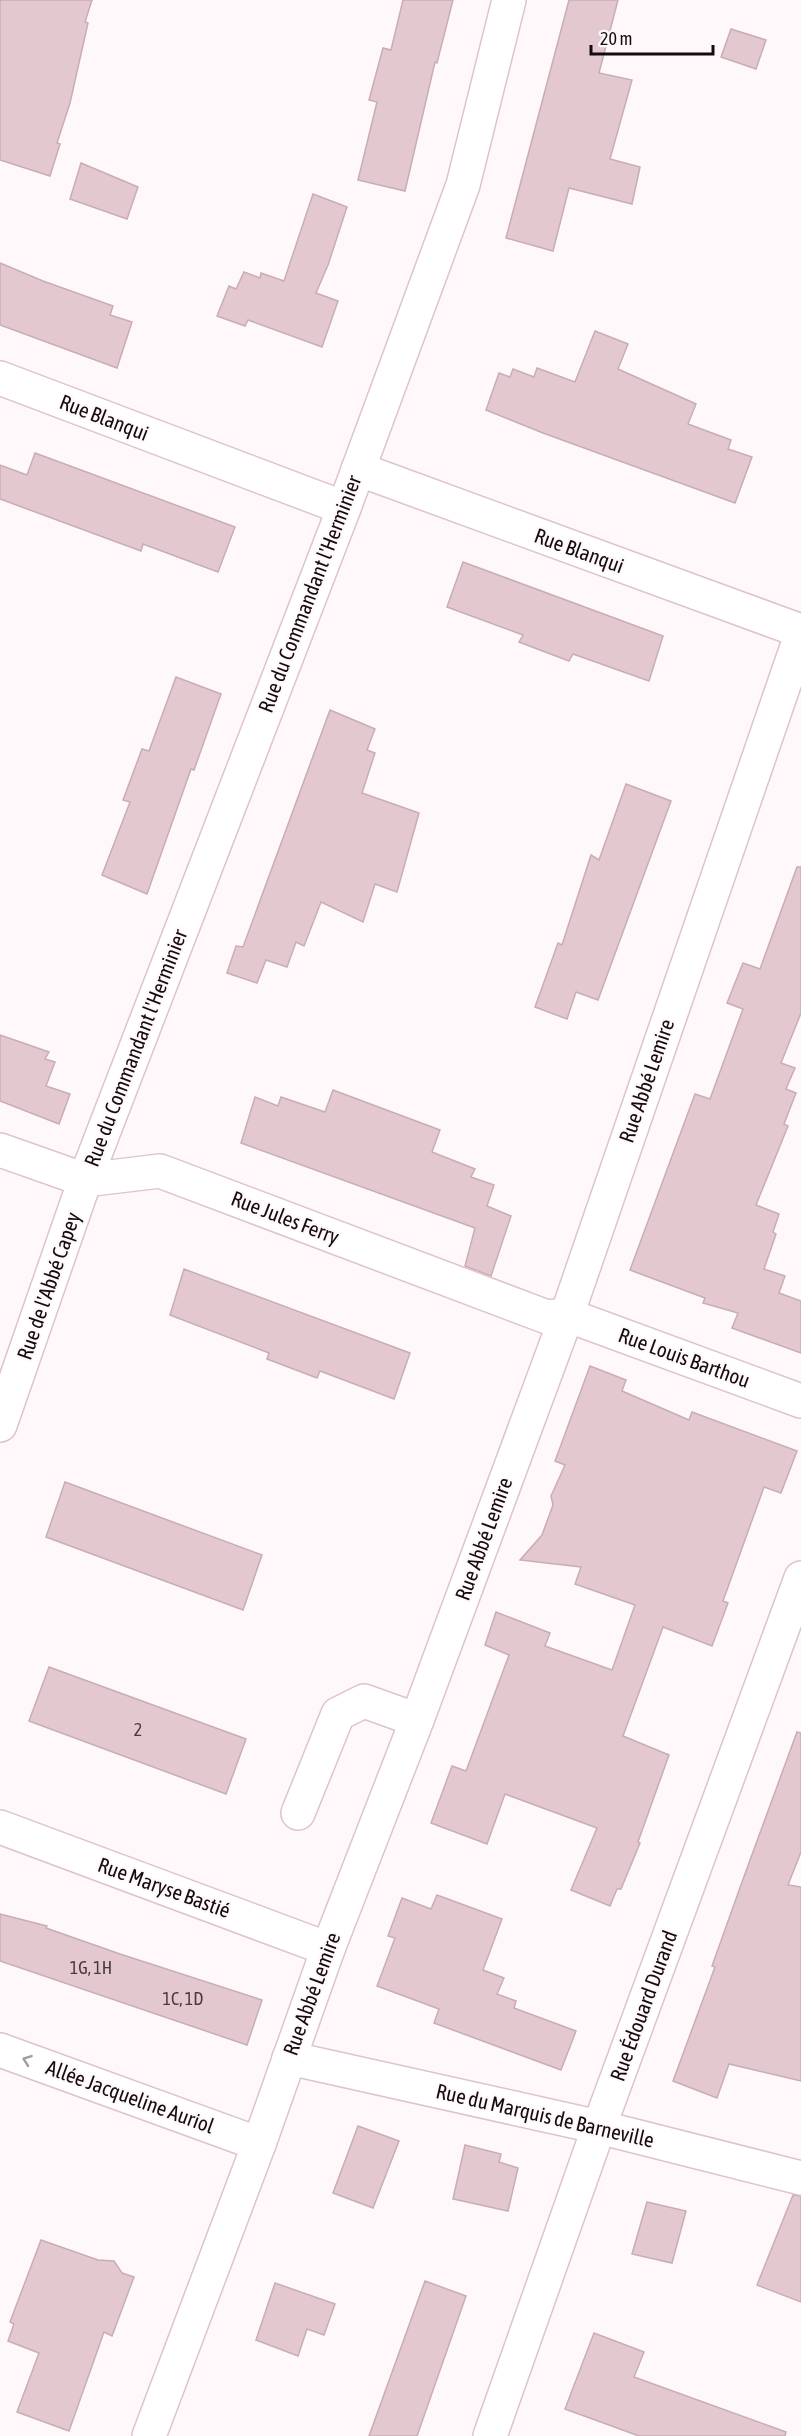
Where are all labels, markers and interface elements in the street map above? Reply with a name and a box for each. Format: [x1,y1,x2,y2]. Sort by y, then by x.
scale bar [591,18,712,56]
text: 20 m [600,28,632,49]
street label: Rue Blanqui [56,389,152,445]
street label: Rue du Commandant l'Herminier [253,471,366,716]
street label: Rue Blanqui [531,523,627,577]
street label: Rue du Commandant l'Herminier [79,925,192,1170]
street label: Rue Abbé Lemire [614,1016,678,1146]
street label: Rue Jules Ferry [228,1185,343,1249]
street label: Rue de l'Abbé Capey [12,1209,85,1362]
street label: Rue Louis Barthou [615,1322,753,1392]
street label: Rue Abbé Lemire [450,1474,516,1603]
house number: 2 [134,1719,142,1740]
street label: Rue Maryse Bastié [95,1852,234,1922]
street label: Rue Édouard Durand [605,1927,681,2084]
street label: Rue Abbé Lemire [278,1929,344,2058]
house number: 1G, 1H [70,1957,112,1978]
house number: 1C, 1D [163,1988,203,2009]
one-way arrow [22,2054,32,2067]
street label: Allée Jacqueline Auriol [43,2055,218,2138]
street label: Rue du Marquis de Barneville [434,2078,657,2152]

